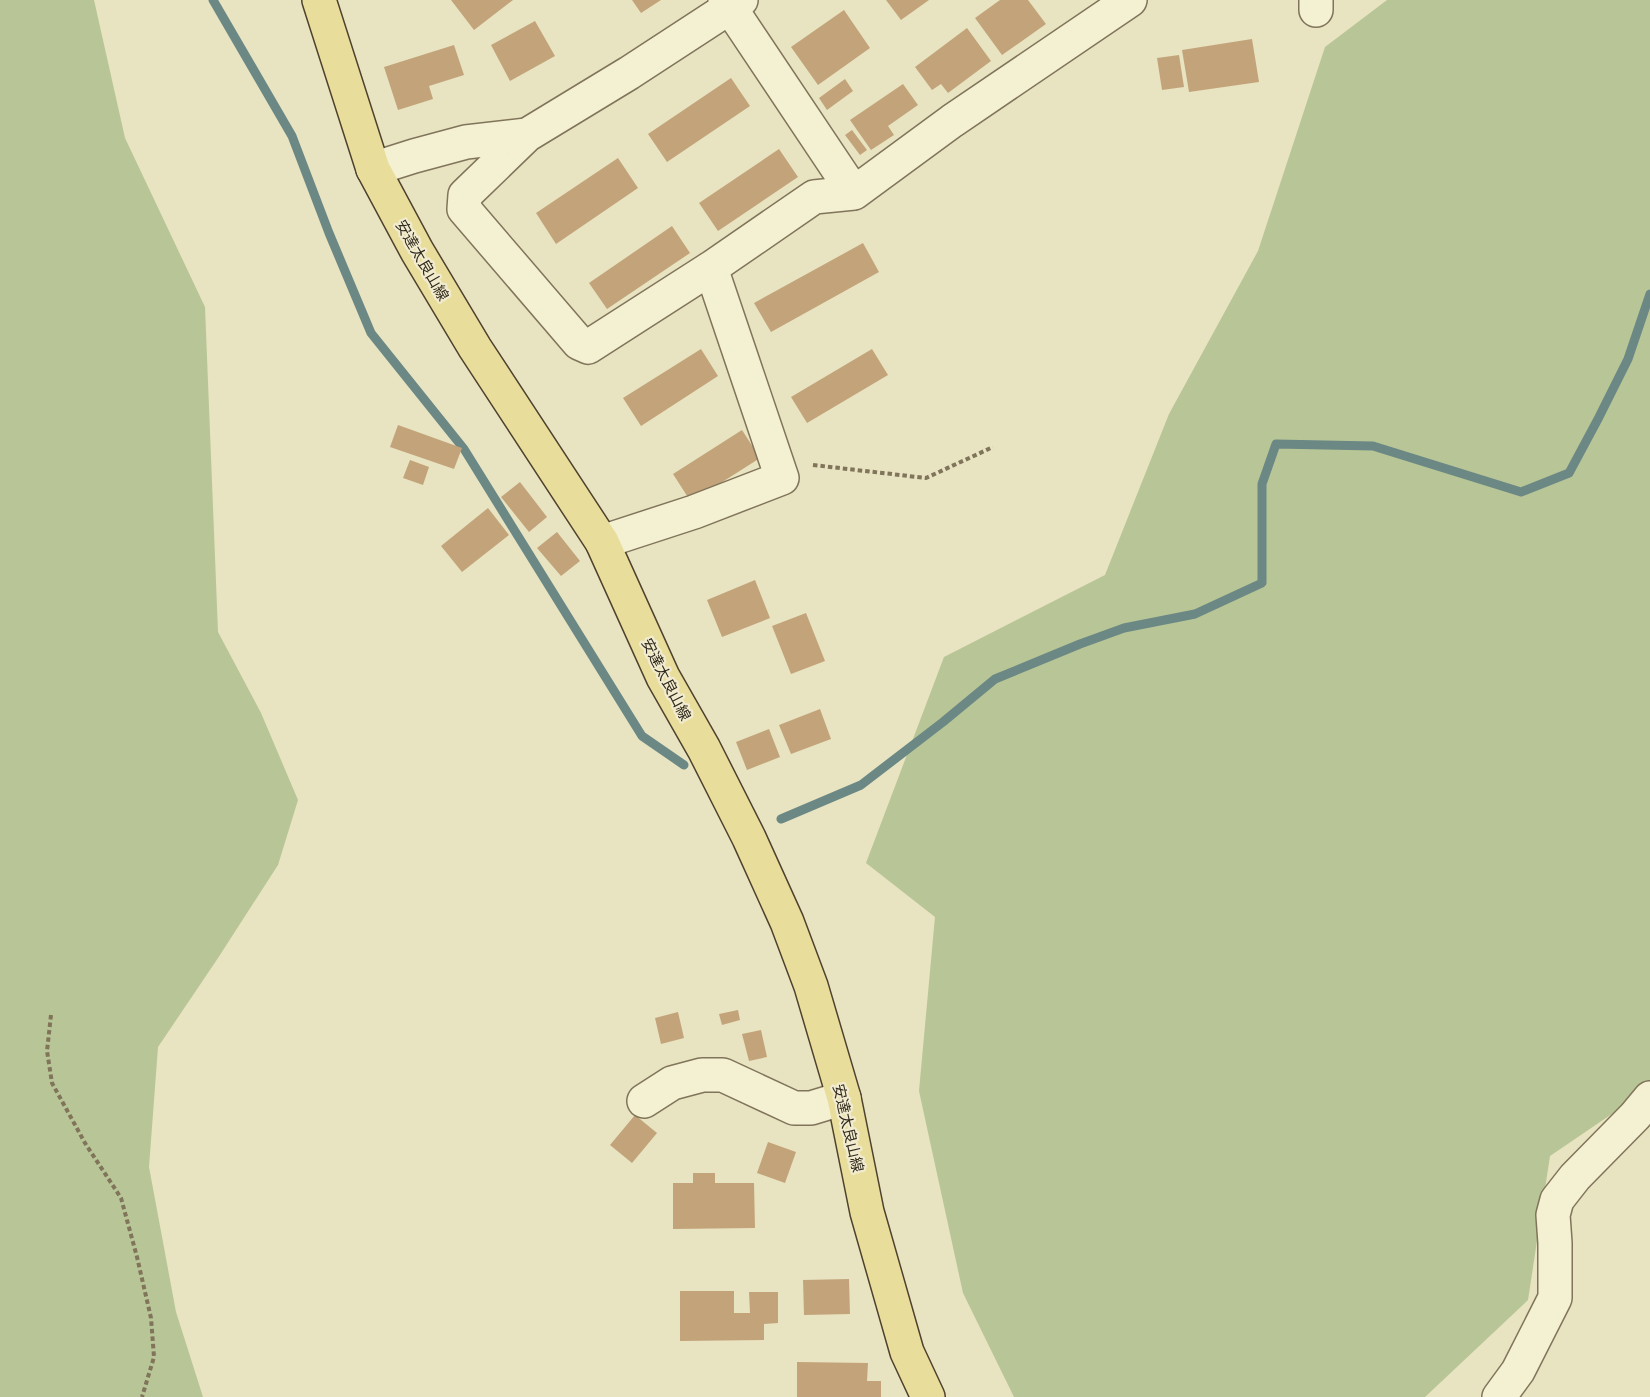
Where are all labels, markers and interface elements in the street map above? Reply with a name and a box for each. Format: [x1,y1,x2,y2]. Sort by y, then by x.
street label: 安達太良山線 [392,216,454,304]
street label: 安達太良山線 [638,634,696,724]
street label: 安達太良山線 [829,1082,869,1174]

